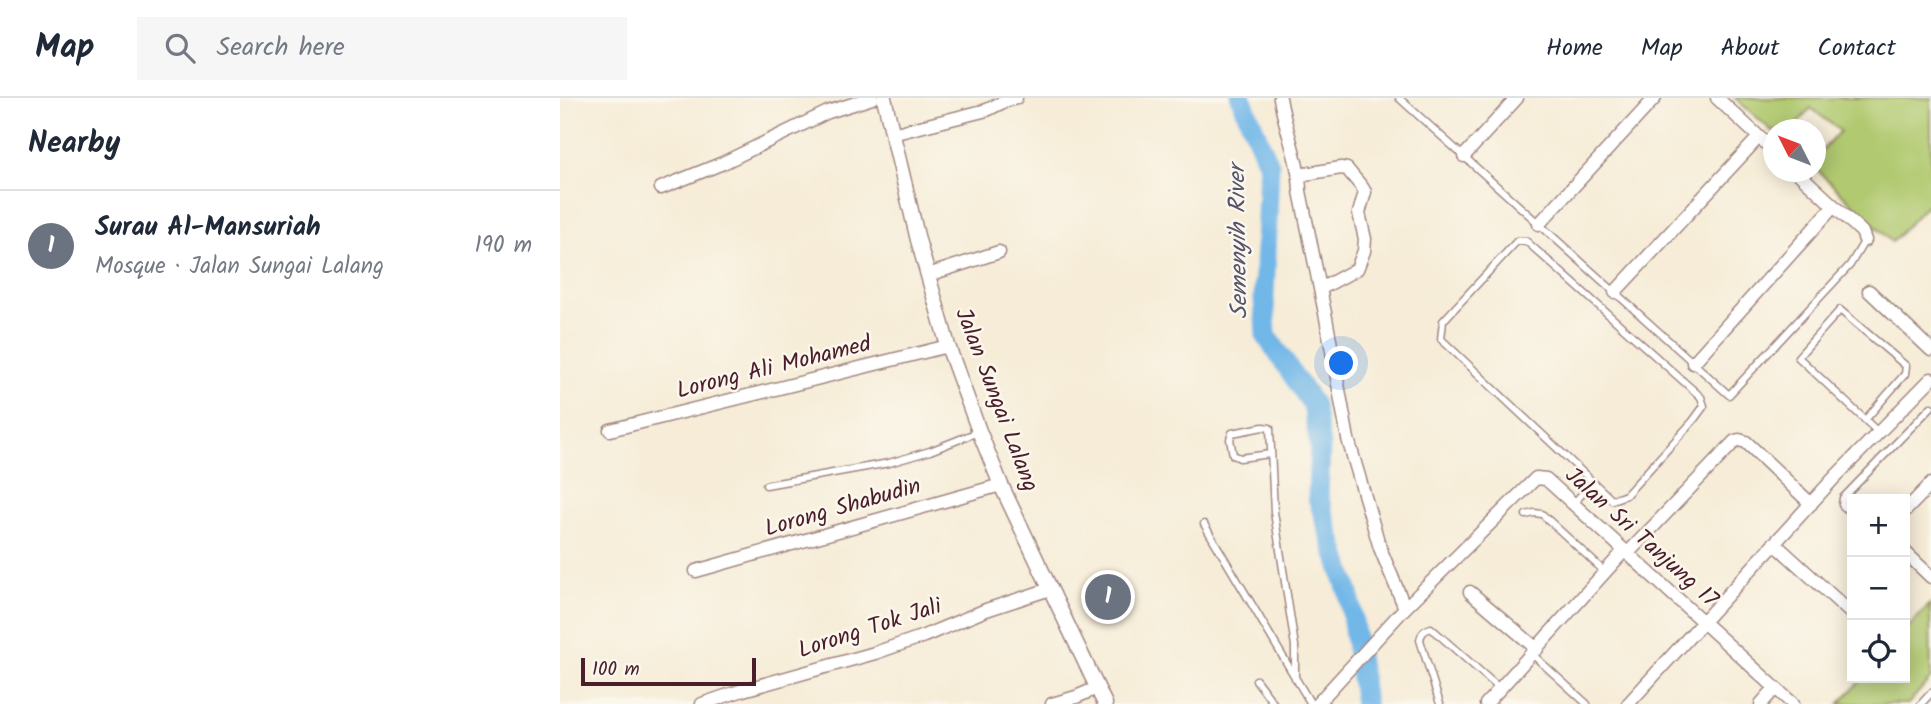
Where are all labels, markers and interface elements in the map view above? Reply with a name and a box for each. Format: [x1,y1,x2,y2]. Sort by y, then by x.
search box [137,17,627,80]
text: Map [35,22,95,75]
text: Search here [217,27,345,69]
icon: search [161,29,199,67]
text: Home [1546,29,1603,68]
text: Map [1641,29,1683,68]
text: About [1721,29,1779,68]
text: Contact [1817,29,1896,68]
north arrow [1763,119,1826,182]
text: Nearby [28,120,120,168]
water label: Semenyih River [1218,159,1260,319]
text: Surau Al-Mansuriah [95,207,321,249]
text: 1 [48,228,54,264]
text: 190 m [475,228,532,264]
text: Mosque · Jalan Sungai Lalang [95,249,384,285]
street label: Jalan Sungai Lalang [944,303,1048,497]
street label: Lorong Ali Mohamed [673,326,876,410]
your location [1324,346,1358,380]
street label: Jalan Sri Tanjung 17 [1556,459,1727,618]
street label: Lorong Shabudin [761,468,925,548]
map controls [1847,494,1910,683]
button: + [1847,494,1910,557]
button: − [1847,557,1910,620]
pin: 1 [1085,571,1131,623]
street label: Lorong Tok Jali [794,588,948,669]
button: locate [1847,620,1910,683]
scale bar [581,655,756,687]
text: 100 m [592,655,640,685]

